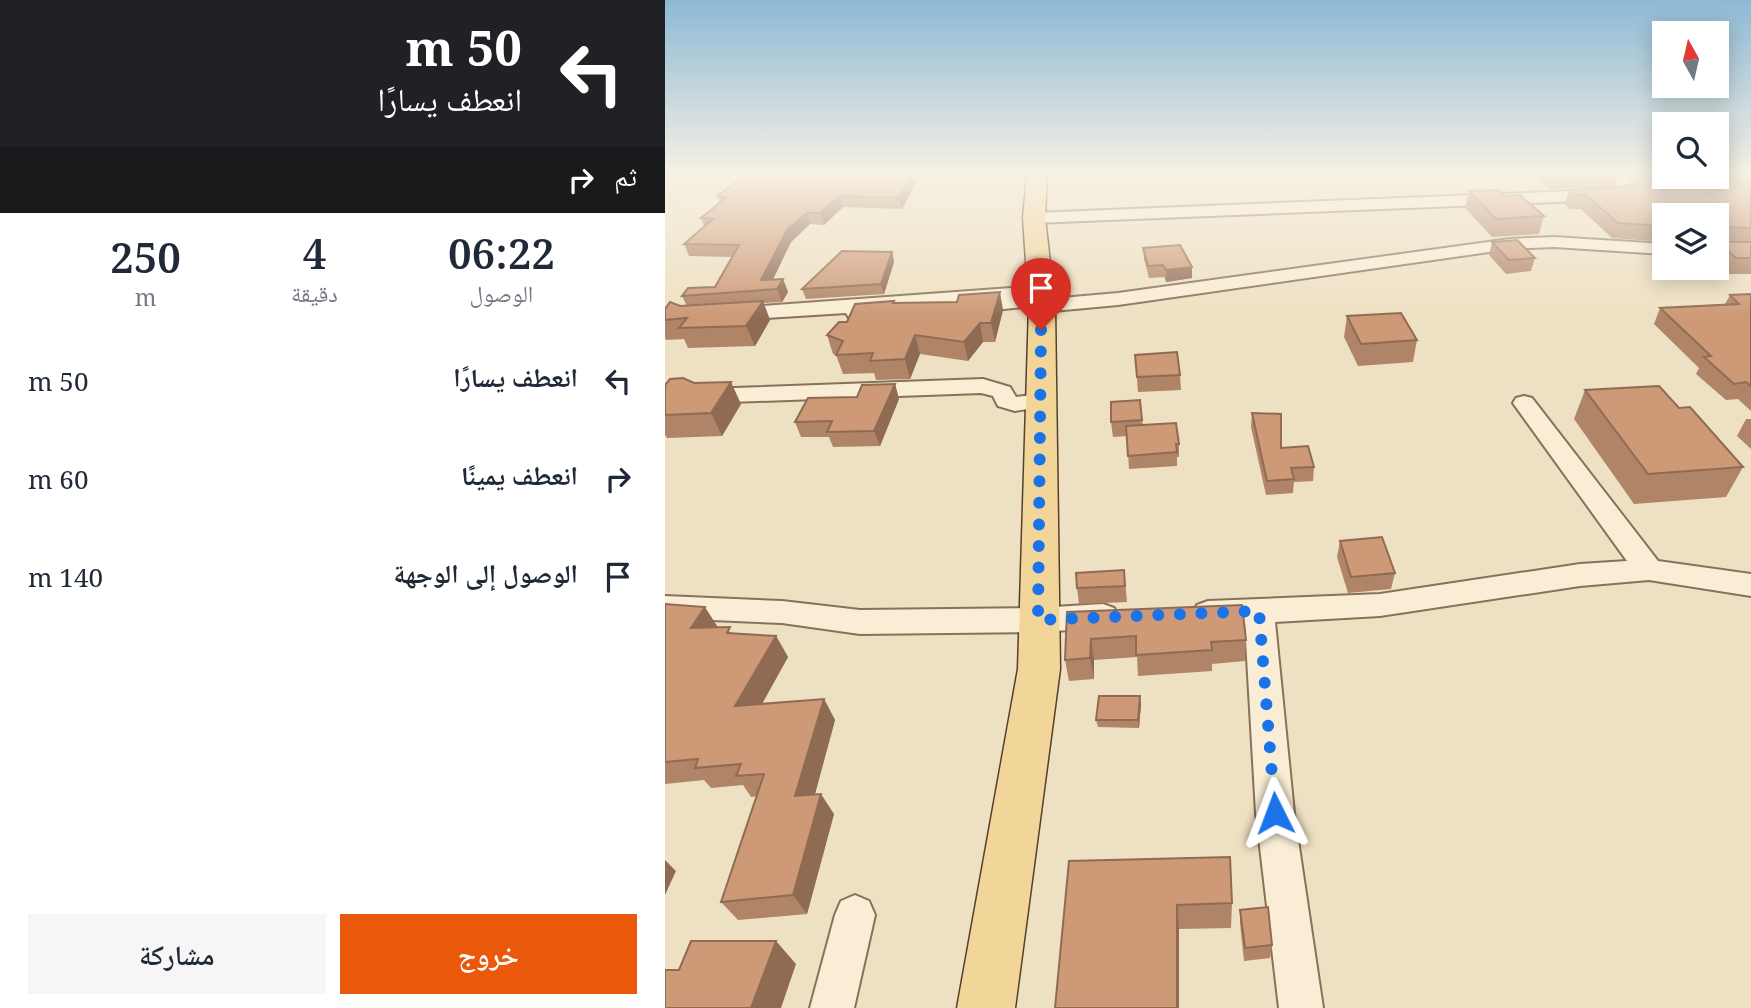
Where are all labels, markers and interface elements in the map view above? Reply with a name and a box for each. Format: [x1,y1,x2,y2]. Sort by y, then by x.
text: 50 m [406,14,522,80]
north arrow [1652,21,1729,98]
map controls [1652,21,1729,280]
icon: left [546,28,637,119]
text: انعطف يسارًا [377,77,522,120]
button: search [1652,112,1729,189]
text: ثم [614,158,637,194]
icon: right [562,161,600,199]
button: layers [1652,203,1729,280]
text: 4 [303,224,326,281]
text: 06:22 [448,224,555,281]
text: 250 [110,228,181,285]
pin [1011,258,1071,330]
icon: arrive [1022,269,1060,307]
text: دقيقة [291,277,338,309]
text: الوصول [470,277,533,309]
text: m [135,281,156,313]
text: انعطف يسارًا [453,359,578,395]
icon: left [599,362,637,400]
text: 50 m [28,363,88,399]
text: انعطف يمينًا [461,457,578,493]
icon: right [599,460,637,498]
text: 60 m [28,461,88,497]
text: الوصول إلى الوجهة [394,555,578,591]
icon: arrive [599,558,637,596]
text: 140 m [28,559,103,595]
position arrow [1238,776,1312,850]
button: مشاركة [28,914,326,994]
button: خروج [340,914,637,994]

